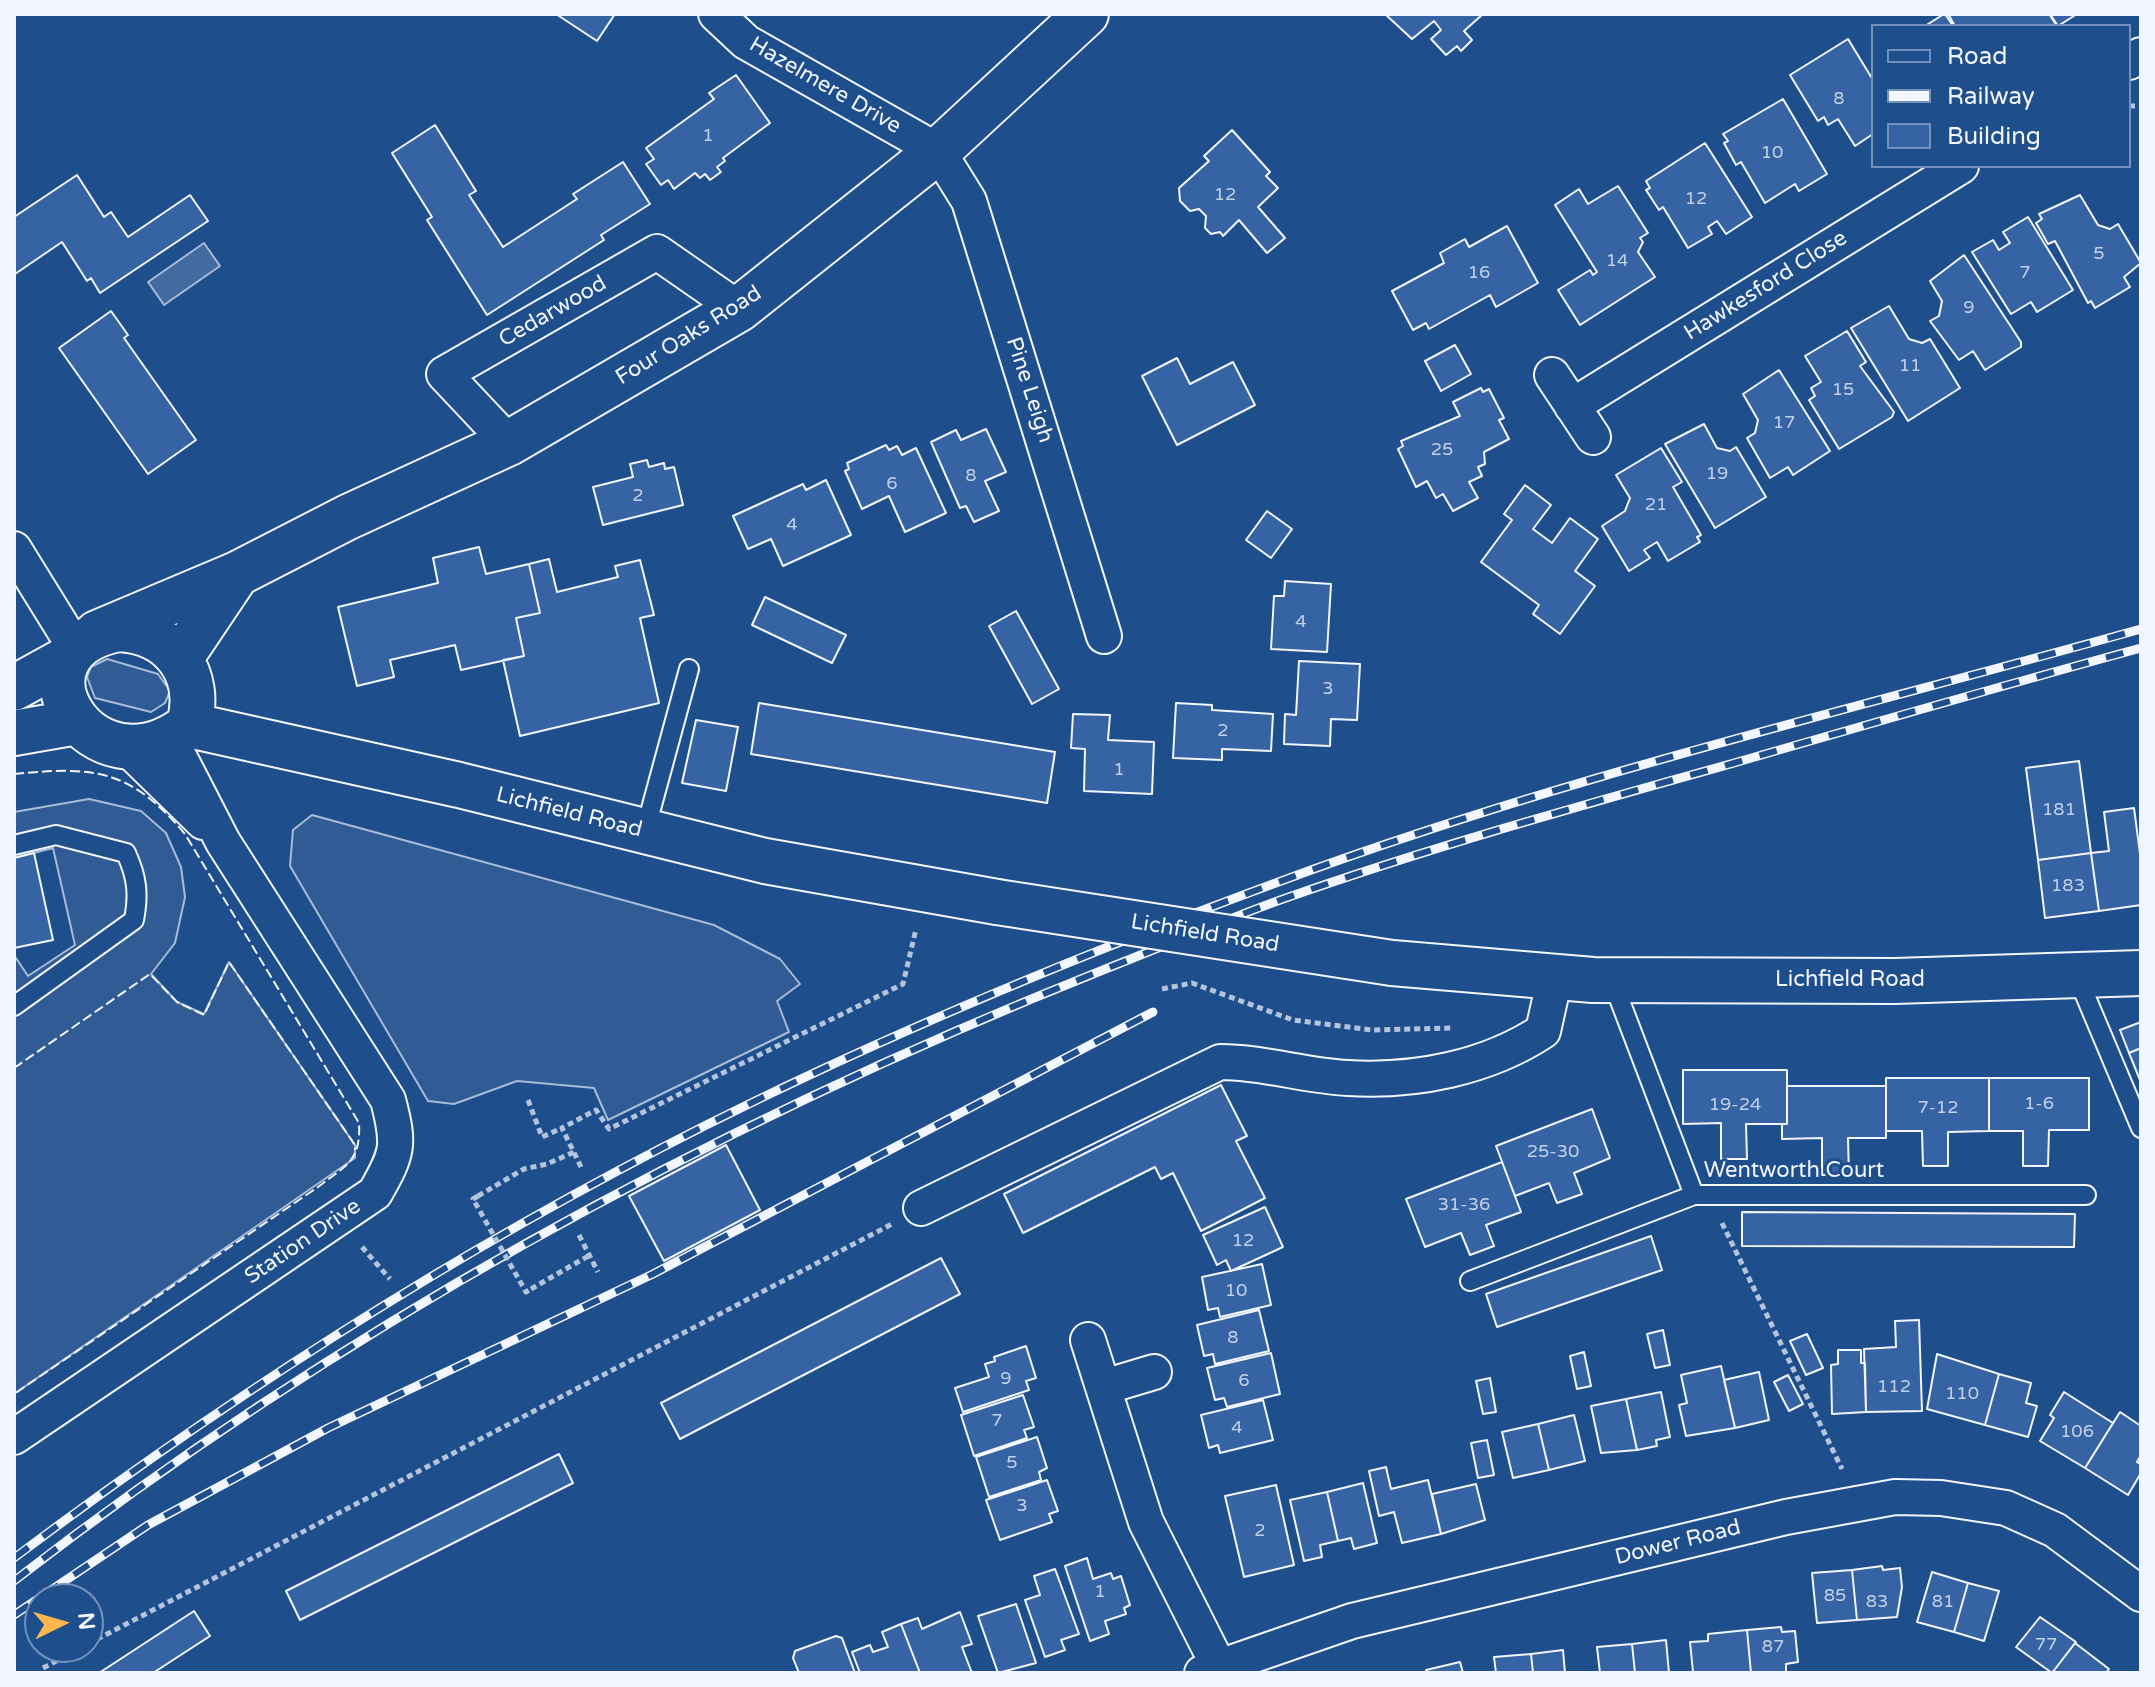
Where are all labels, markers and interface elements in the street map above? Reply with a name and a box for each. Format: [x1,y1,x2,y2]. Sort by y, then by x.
legend [1871,24,2131,168]
street label: Hazelmere Drive [744,32,906,140]
text: Road [1947,42,2007,71]
text: Railway [1947,82,2035,111]
house number: 8 [1833,88,1845,110]
text: Building [1947,122,2041,151]
house number: 1 [702,125,714,147]
house number: 10 [1761,142,1783,164]
house number: 12 [1214,184,1236,206]
house number: 12 [1685,188,1707,210]
street label: Hawkesford Close [1680,225,1852,347]
house number: 5 [2093,243,2105,265]
house number: 14 [1606,250,1628,272]
house number: 16 [1468,262,1490,284]
house number: 7 [2019,262,2031,284]
street label: Cedarwood [494,271,612,353]
street label: Four Oaks Road [611,281,767,391]
house number: 9 [1963,297,1975,319]
street label: Pine Leigh [1000,334,1058,446]
house number: 11 [1899,355,1921,377]
house number: 15 [1832,379,1854,401]
house number: 17 [1773,412,1795,434]
house number: 25 [1431,439,1453,461]
house number: 19 [1706,463,1728,485]
house number: 8 [965,465,977,487]
house number: 6 [886,473,898,495]
house number: 2 [632,485,644,507]
house number: 21 [1645,494,1667,516]
house number: 4 [786,514,798,536]
house number: 4 [1295,611,1307,633]
house number: 3 [1322,678,1334,700]
house number: 2 [1217,720,1229,742]
house number: 1 [1113,759,1125,781]
street label: Lichfield Road [493,782,645,844]
house number: 181 [2042,799,2076,821]
house number: 183 [2051,875,2085,897]
street label: Lichfield Road [1129,909,1281,959]
street label: Lichfield Road [1775,967,1925,993]
house number: 1-6 [2024,1093,2054,1115]
house number: 19-24 [1709,1094,1761,1116]
house number: 7-12 [1918,1097,1958,1119]
house number: 25-30 [1527,1141,1579,1163]
street label: Wentworth Court [1704,1158,1884,1184]
street label: Station Drive [240,1194,366,1290]
house number: 31-36 [1438,1194,1490,1216]
house number: 12 [1232,1230,1254,1252]
house number: 10 [1225,1280,1247,1302]
house number: 8 [1227,1327,1239,1349]
house number: 9 [1000,1368,1012,1390]
house number: 6 [1238,1370,1250,1392]
house number: 112 [1877,1376,1911,1398]
house number: 110 [1945,1383,1979,1405]
house number: 7 [991,1410,1003,1432]
house number: 4 [1231,1417,1243,1439]
house number: 106 [2060,1421,2094,1443]
house number: 5 [1006,1452,1018,1474]
house number: 3 [1016,1495,1028,1517]
street label: Dower Road [1612,1515,1744,1571]
house number: 2 [1254,1520,1266,1542]
house number: 1 [1094,1581,1106,1603]
north arrow [24,1583,104,1663]
house number: 85 [1824,1585,1846,1607]
house number: 83 [1866,1591,1888,1613]
house number: 81 [1932,1591,1954,1613]
text: N [72,1611,100,1631]
house number: 77 [2035,1634,2057,1656]
house number: 87 [1762,1636,1784,1658]

